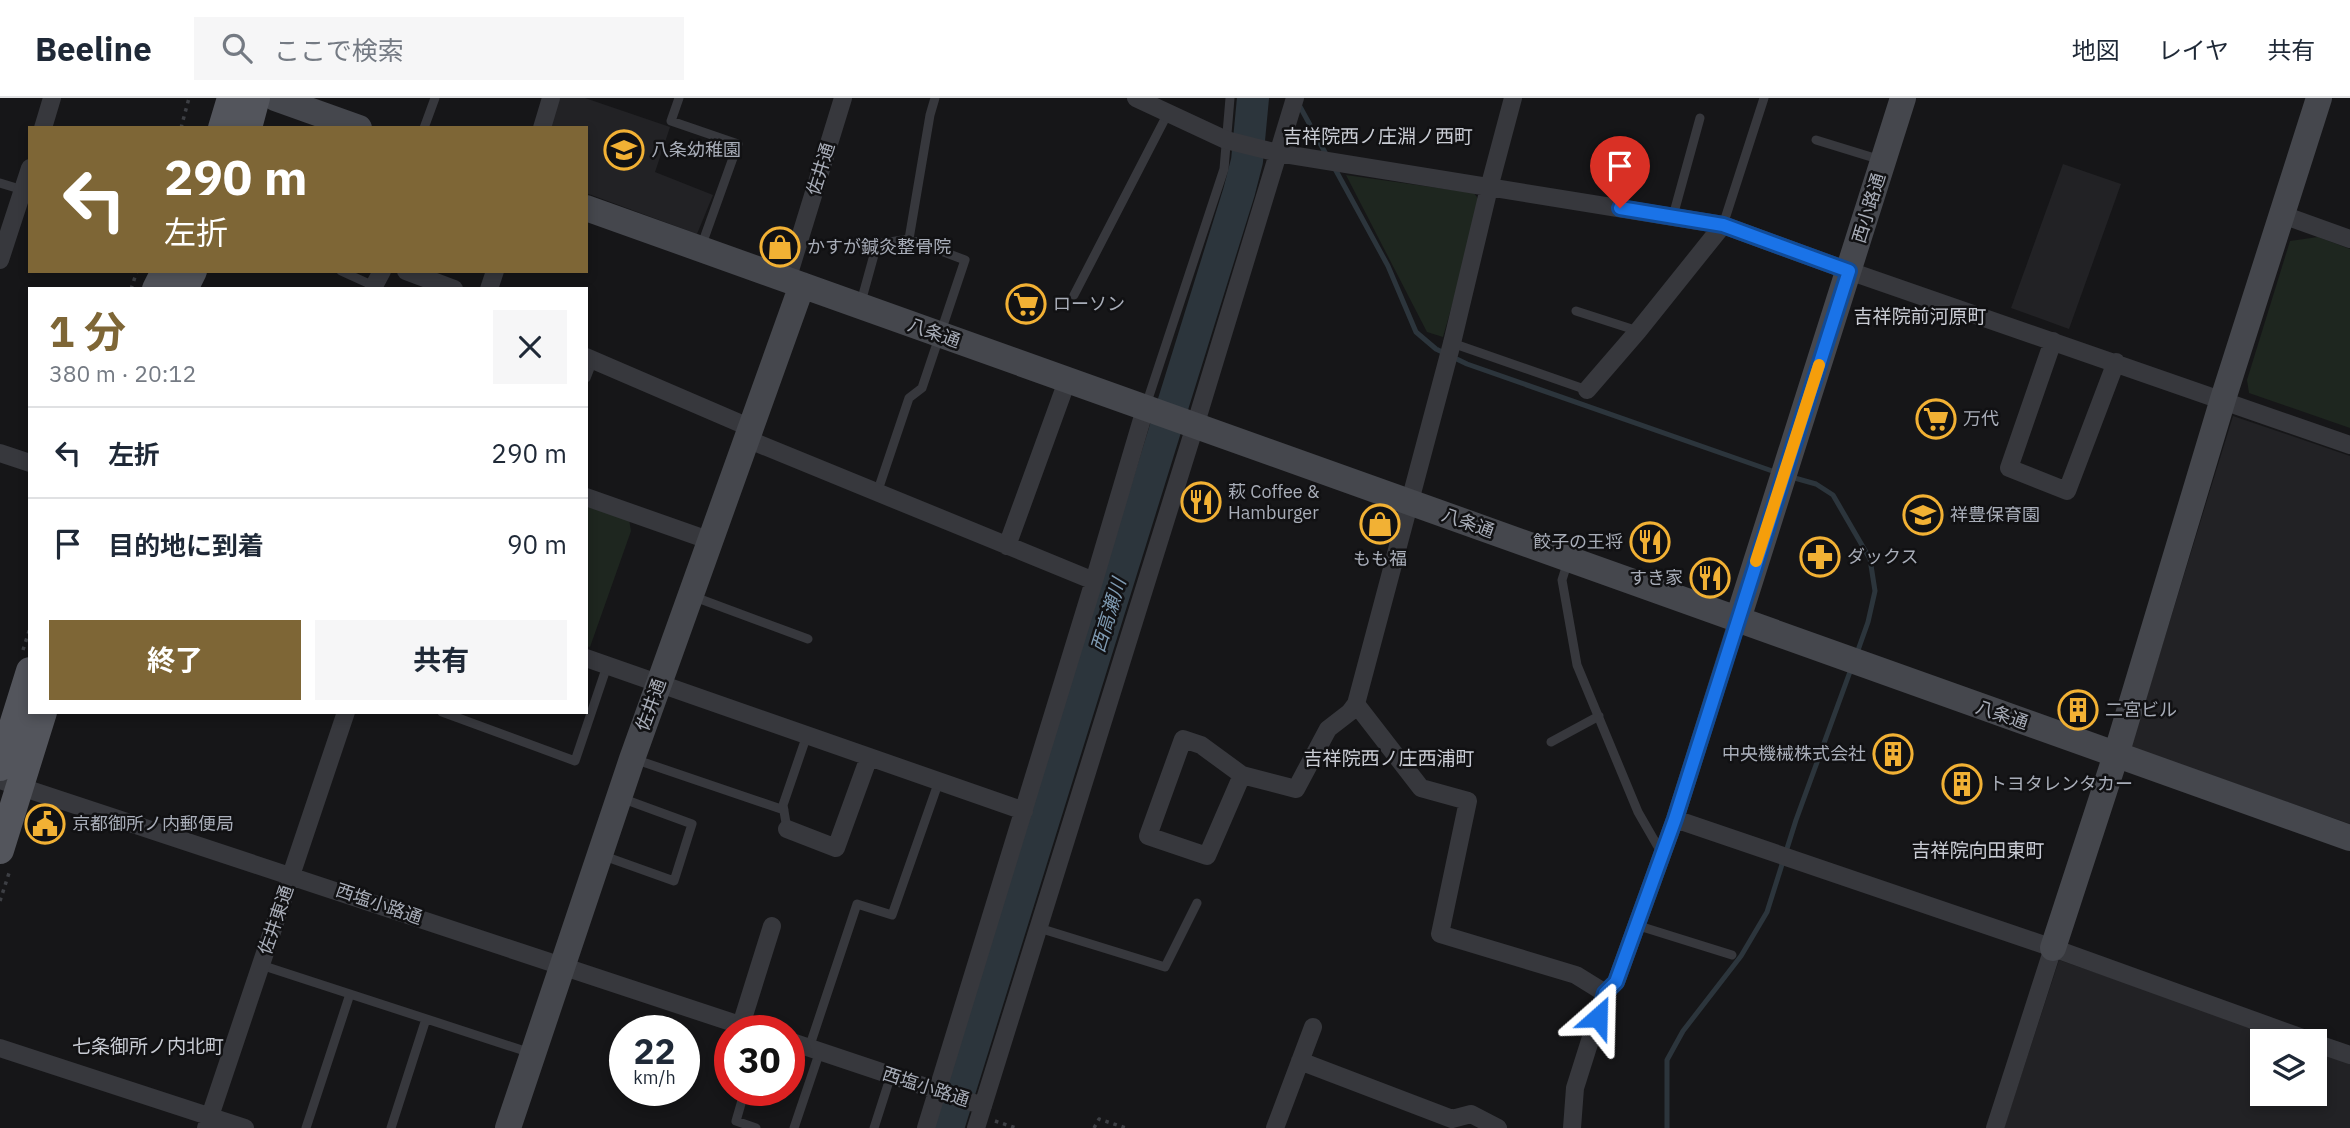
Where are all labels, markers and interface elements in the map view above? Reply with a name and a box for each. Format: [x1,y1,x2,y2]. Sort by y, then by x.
search box [194,17,684,80]
text: Beeline [35,27,152,70]
icon: search [218,29,256,67]
text: ここで検索 [274,33,404,67]
text: 地図 [2072,34,2120,66]
text: レイヤ [2158,34,2229,66]
text: 共有 [2267,34,2315,66]
district label: 吉祥院西ノ庄淵ノ西町 [1283,124,1473,148]
school or university icon: 八条幼稚園 [603,129,645,171]
pin [1590,136,1650,208]
place label: 八条幼稚園 [651,138,741,161]
street label: 佐井通 [802,140,839,198]
text: 290 m [164,145,308,208]
icon: arrive [1601,147,1639,185]
icon: left [49,154,140,245]
street label: 西小路通 [1847,170,1890,246]
text: 左折 [164,211,228,253]
shop icon: かすが鍼灸整骨院 [759,226,801,268]
place label: かすが鍼灸整骨院 [807,235,951,258]
supermarket icon: ローソン [1005,283,1047,325]
place label: ローソン [1053,292,1125,315]
text: 1 分 [49,304,126,359]
district label: 吉祥院前河原町 [1853,304,1987,328]
button: close [493,310,567,384]
street label: 八条通 [905,312,963,353]
text: 380 m · 20:12 [49,358,196,388]
supermarket icon: 万代 [1915,398,1957,440]
place label: 万代 [1963,407,1999,430]
icon: left [49,434,87,472]
text: 290 m [491,436,567,470]
text: 左折 [108,437,160,471]
place label: 萩 Coffee & Hamburger [1228,480,1320,524]
restaurant icon: 萩 Coffee & Hamburger [1180,481,1222,523]
school or university icon: 祥豊保育園 [1902,494,1944,536]
street label: 八条通 [1439,502,1497,543]
shop icon: もも福 [1359,503,1401,545]
place label: 祥豊保育園 [1950,503,2040,526]
restaurant icon: 餃子の王将 [1629,521,1671,563]
icon: arrive [49,525,87,563]
text: 90 m [507,527,567,561]
text: 目的地に到着 [108,528,264,562]
place label: 餃子の王将 [1533,530,1623,553]
pharmacy icon: ダックス [1799,536,1841,578]
place label: ダックス [1847,545,1918,568]
place label: もも福 [1353,547,1407,570]
restaurant icon: すき家 [1689,557,1731,599]
place label: すき家 [1629,566,1683,589]
water label: 西高瀬川 [1085,573,1131,655]
button: 終了 [49,620,301,700]
button: 共有 [315,620,567,700]
street label: 佐井通 [630,676,671,734]
building icon: 二宮ビル [2057,689,2099,731]
street label: 八条通 [1973,695,2031,734]
place label: 二宮ビル [2105,698,2177,721]
building icon: 中央機械株式会社 [1872,733,1914,775]
place label: 中央機械株式会社 [1722,742,1866,765]
district label: 吉祥院西ノ庄西浦町 [1303,746,1475,770]
building icon: トヨタレンタカー [1941,763,1983,805]
place label: トヨタレンタカー [1989,772,2133,795]
public building icon: 京都御所ノ内郵便局 [24,803,66,845]
place label: 京都御所ノ内郵便局 [72,812,234,835]
district label: 吉祥院向田東町 [1911,838,2045,862]
street label: 西塩小路通 [333,878,425,929]
street label: 佐井東通 [253,882,298,958]
position arrow [1561,980,1635,1054]
speed limit sign: 30 [714,1015,805,1106]
text: 22 [633,1028,676,1074]
map controls [2250,1029,2327,1106]
button: layers [2250,1029,2327,1106]
district label: 七条御所ノ内北町 [72,1034,224,1058]
street label: 西塩小路通 [880,1062,973,1111]
text: km/h [633,1066,676,1089]

